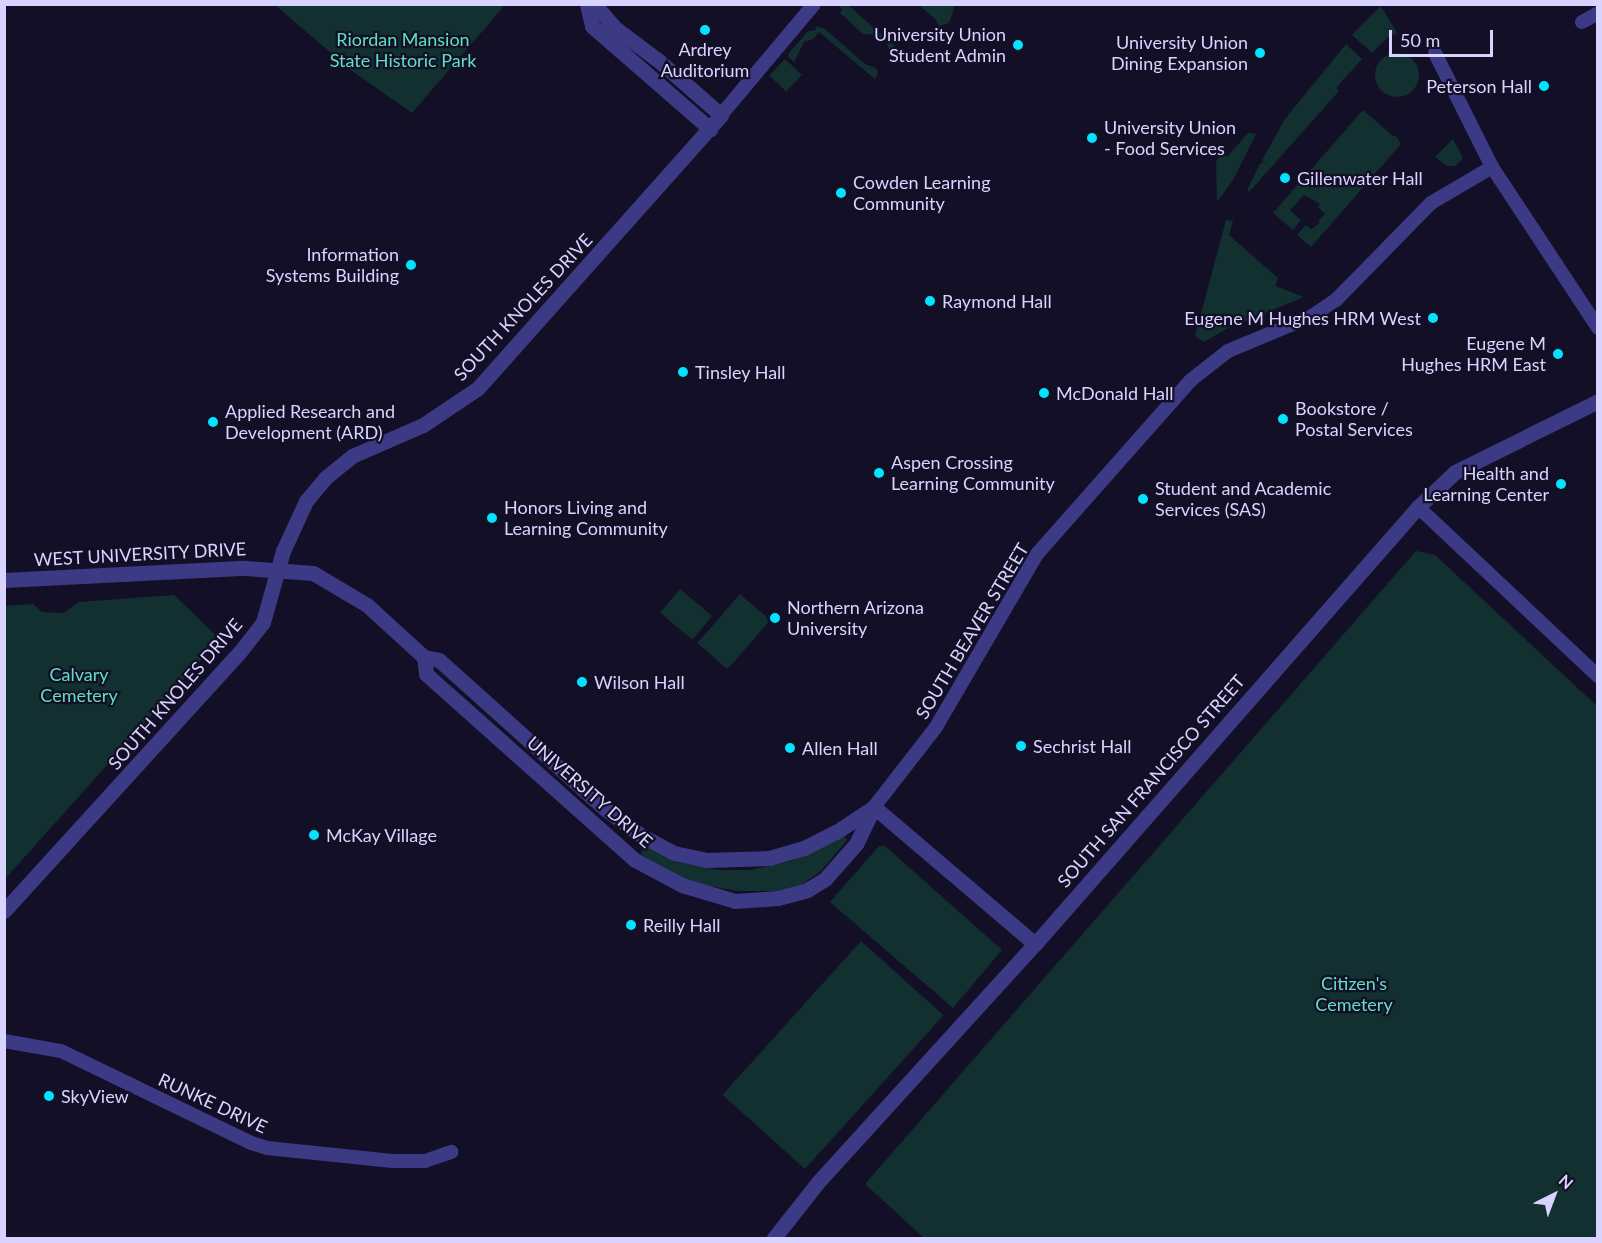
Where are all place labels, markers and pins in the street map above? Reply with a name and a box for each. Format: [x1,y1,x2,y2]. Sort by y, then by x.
marker: Ardrey Auditorium [698,23,712,37]
place label: University Union Student Admin [874,24,1006,66]
place label: University Union Dining Expansion [1111,32,1248,74]
marker: University Union Student Admin [1011,38,1025,52]
place label: Ardrey Auditorium [661,39,749,82]
marker: University Union Dining Expansion [1253,46,1267,60]
place label: Peterson Hall [1426,75,1532,97]
marker: Peterson Hall [1537,79,1551,93]
place label: University Union - Food Services [1104,117,1236,160]
marker: University Union - Food Services [1085,131,1099,145]
place label: Gillenwater Hall [1297,167,1423,189]
marker: Gillenwater Hall [1278,171,1292,185]
place label: Cowden Learning Community [853,172,991,214]
marker: Cowden Learning Community [834,186,848,200]
place label: Information Systems Building [266,244,399,286]
marker: Information Systems Building [404,258,418,272]
place label: Raymond Hall [942,290,1052,312]
marker: Raymond Hall [923,294,937,308]
place label: Eugene M Hughes HRM West [1184,307,1421,329]
marker: Eugene M Hughes HRM West [1426,311,1440,325]
place label: Eugene M Hughes HRM East [1401,333,1546,376]
marker: Eugene M Hughes HRM East [1551,347,1565,361]
place label: Tinsley Hall [695,361,786,383]
marker: Tinsley Hall [676,365,690,379]
place label: McDonald Hall [1056,382,1174,404]
marker: McDonald Hall [1037,386,1051,400]
place label: Bookstore / Postal Services [1295,398,1413,440]
place label: Applied Research and Development (ARD) [225,401,395,444]
marker: Bookstore / Postal Services [1276,412,1290,426]
marker: Applied Research and Development (ARD) [206,415,220,429]
place label: Aspen Crossing Learning Community [891,452,1055,494]
place label: Health and Learning Center [1423,463,1549,506]
marker: Aspen Crossing Learning Community [872,466,886,480]
marker: Health and Learning Center [1554,477,1568,491]
place label: Student and Academic Services (SAS) [1155,478,1332,520]
marker: Student and Academic Services (SAS) [1136,492,1150,506]
place label: Honors Living and Learning Community [504,497,668,540]
marker: Honors Living and Learning Community [485,511,499,525]
place label: Northern Arizona University [787,597,925,640]
marker: Northern Arizona University [768,611,782,625]
place label: Wilson Hall [594,671,685,693]
marker: Wilson Hall [575,675,589,689]
place label: Sechrist Hall [1033,735,1131,757]
place label: Allen Hall [802,737,878,759]
marker: Sechrist Hall [1014,739,1028,753]
marker: Allen Hall [783,741,797,755]
place label: McKay Village [326,824,438,846]
marker: McKay Village [307,828,321,842]
place label: Reilly Hall [643,914,721,936]
marker: Reilly Hall [624,918,638,932]
place label: SkyView [61,1085,129,1107]
marker: SkyView [42,1089,56,1103]

